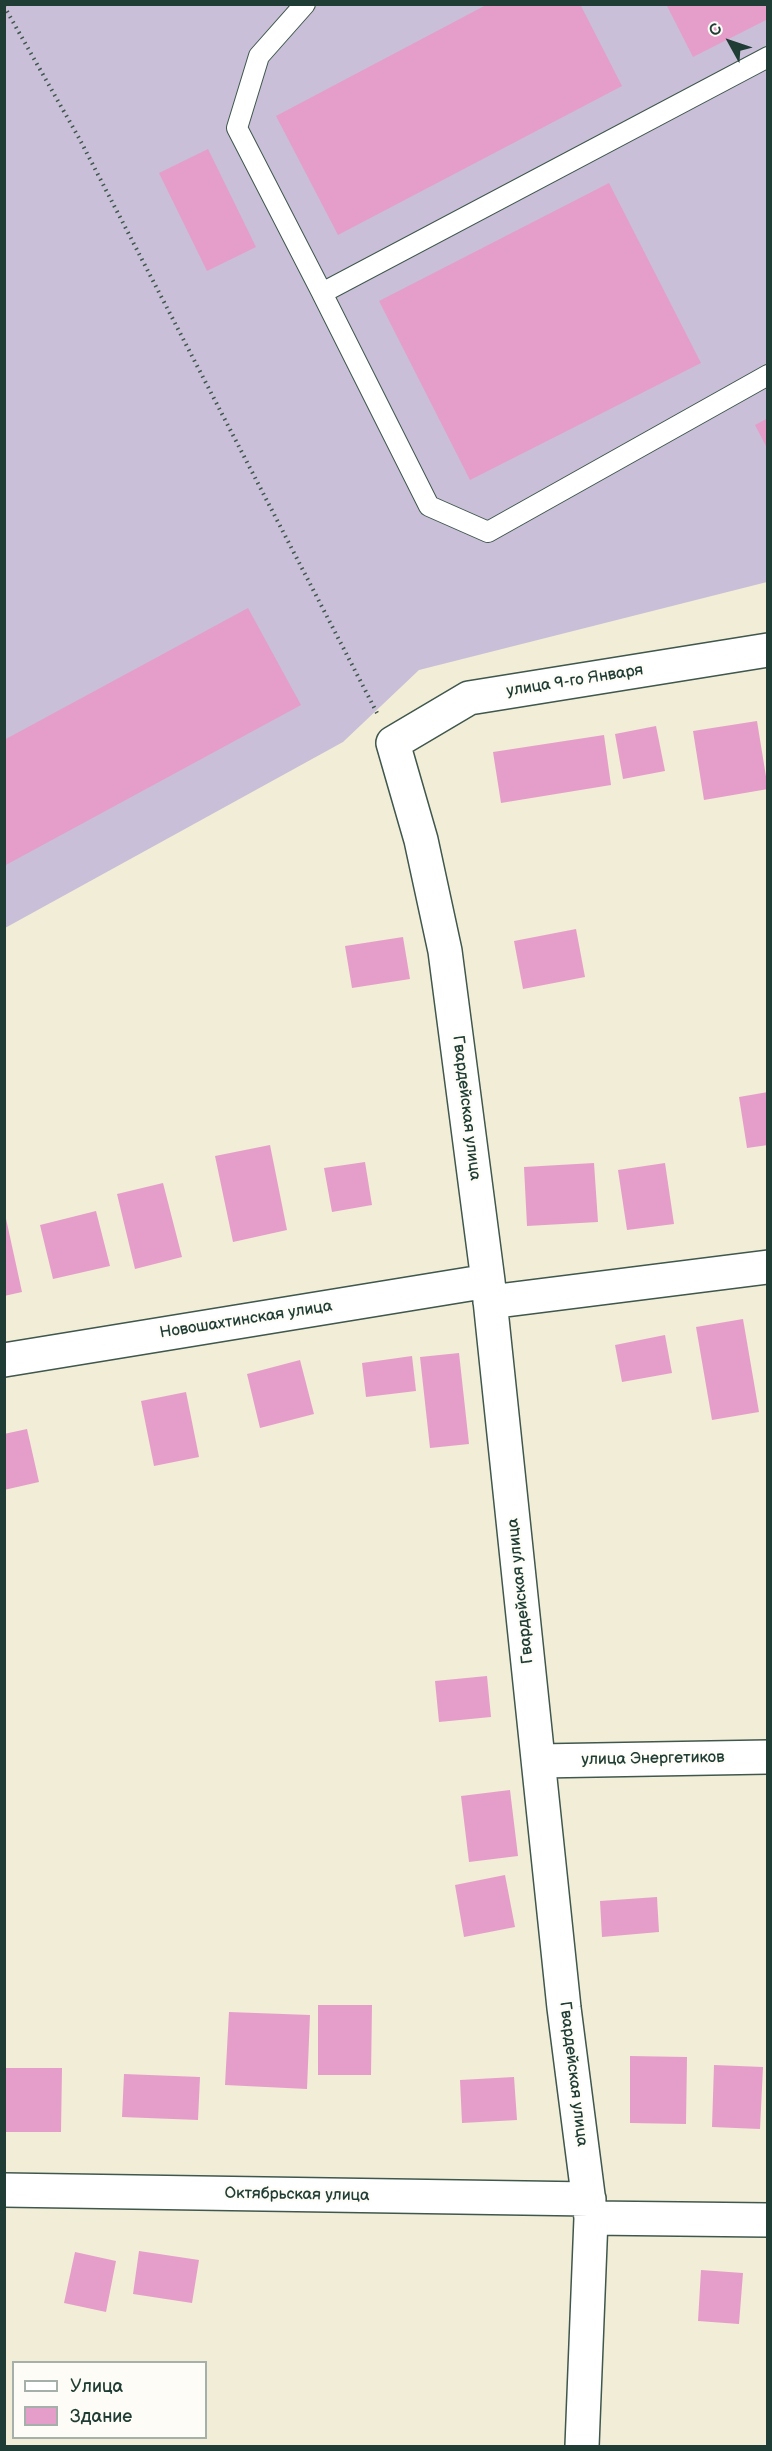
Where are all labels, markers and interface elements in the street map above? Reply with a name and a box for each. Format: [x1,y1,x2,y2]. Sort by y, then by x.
north arrow [700,12,760,72]
text: С [705,20,727,40]
street label: улица 9-го Января [505,661,645,701]
street label: Гвардейская улица [448,1034,484,1182]
street label: Новошахтинская улица [158,1297,334,1343]
street label: Гвардейская улица [504,1517,538,1665]
street label: улица Энергетиков [581,1748,725,1770]
street label: Гвардейская улица [555,2000,591,2148]
street label: Октябрьская улица [224,2184,370,2206]
legend [12,2361,207,2439]
text: Улица [70,2376,123,2397]
text: Здание [70,2406,132,2427]

